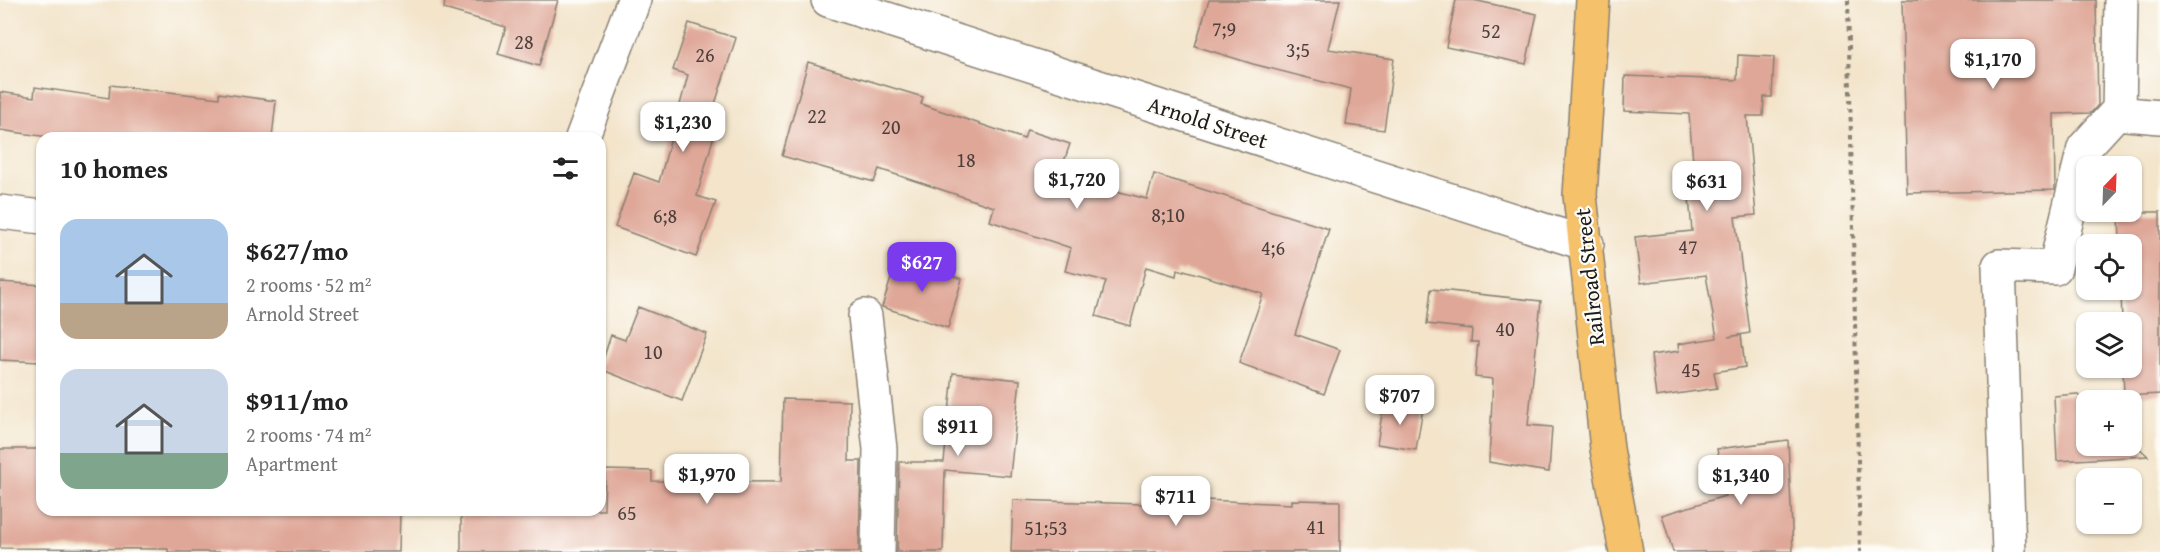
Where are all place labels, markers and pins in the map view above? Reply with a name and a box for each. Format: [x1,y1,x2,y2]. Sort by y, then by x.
pin: $1,170 [1944,39,2042,90]
pin: $1,230 [634,102,732,153]
pin: $1,720 [1028,159,1126,210]
pin: $631 [1671,161,1743,212]
pin: $627 [886,242,958,293]
pin: $707 [1364,375,1436,426]
pin: $911 [922,406,994,457]
pin: $1,970 [658,454,756,505]
pin: $1,340 [1692,455,1790,506]
pin: $711 [1140,476,1212,527]

